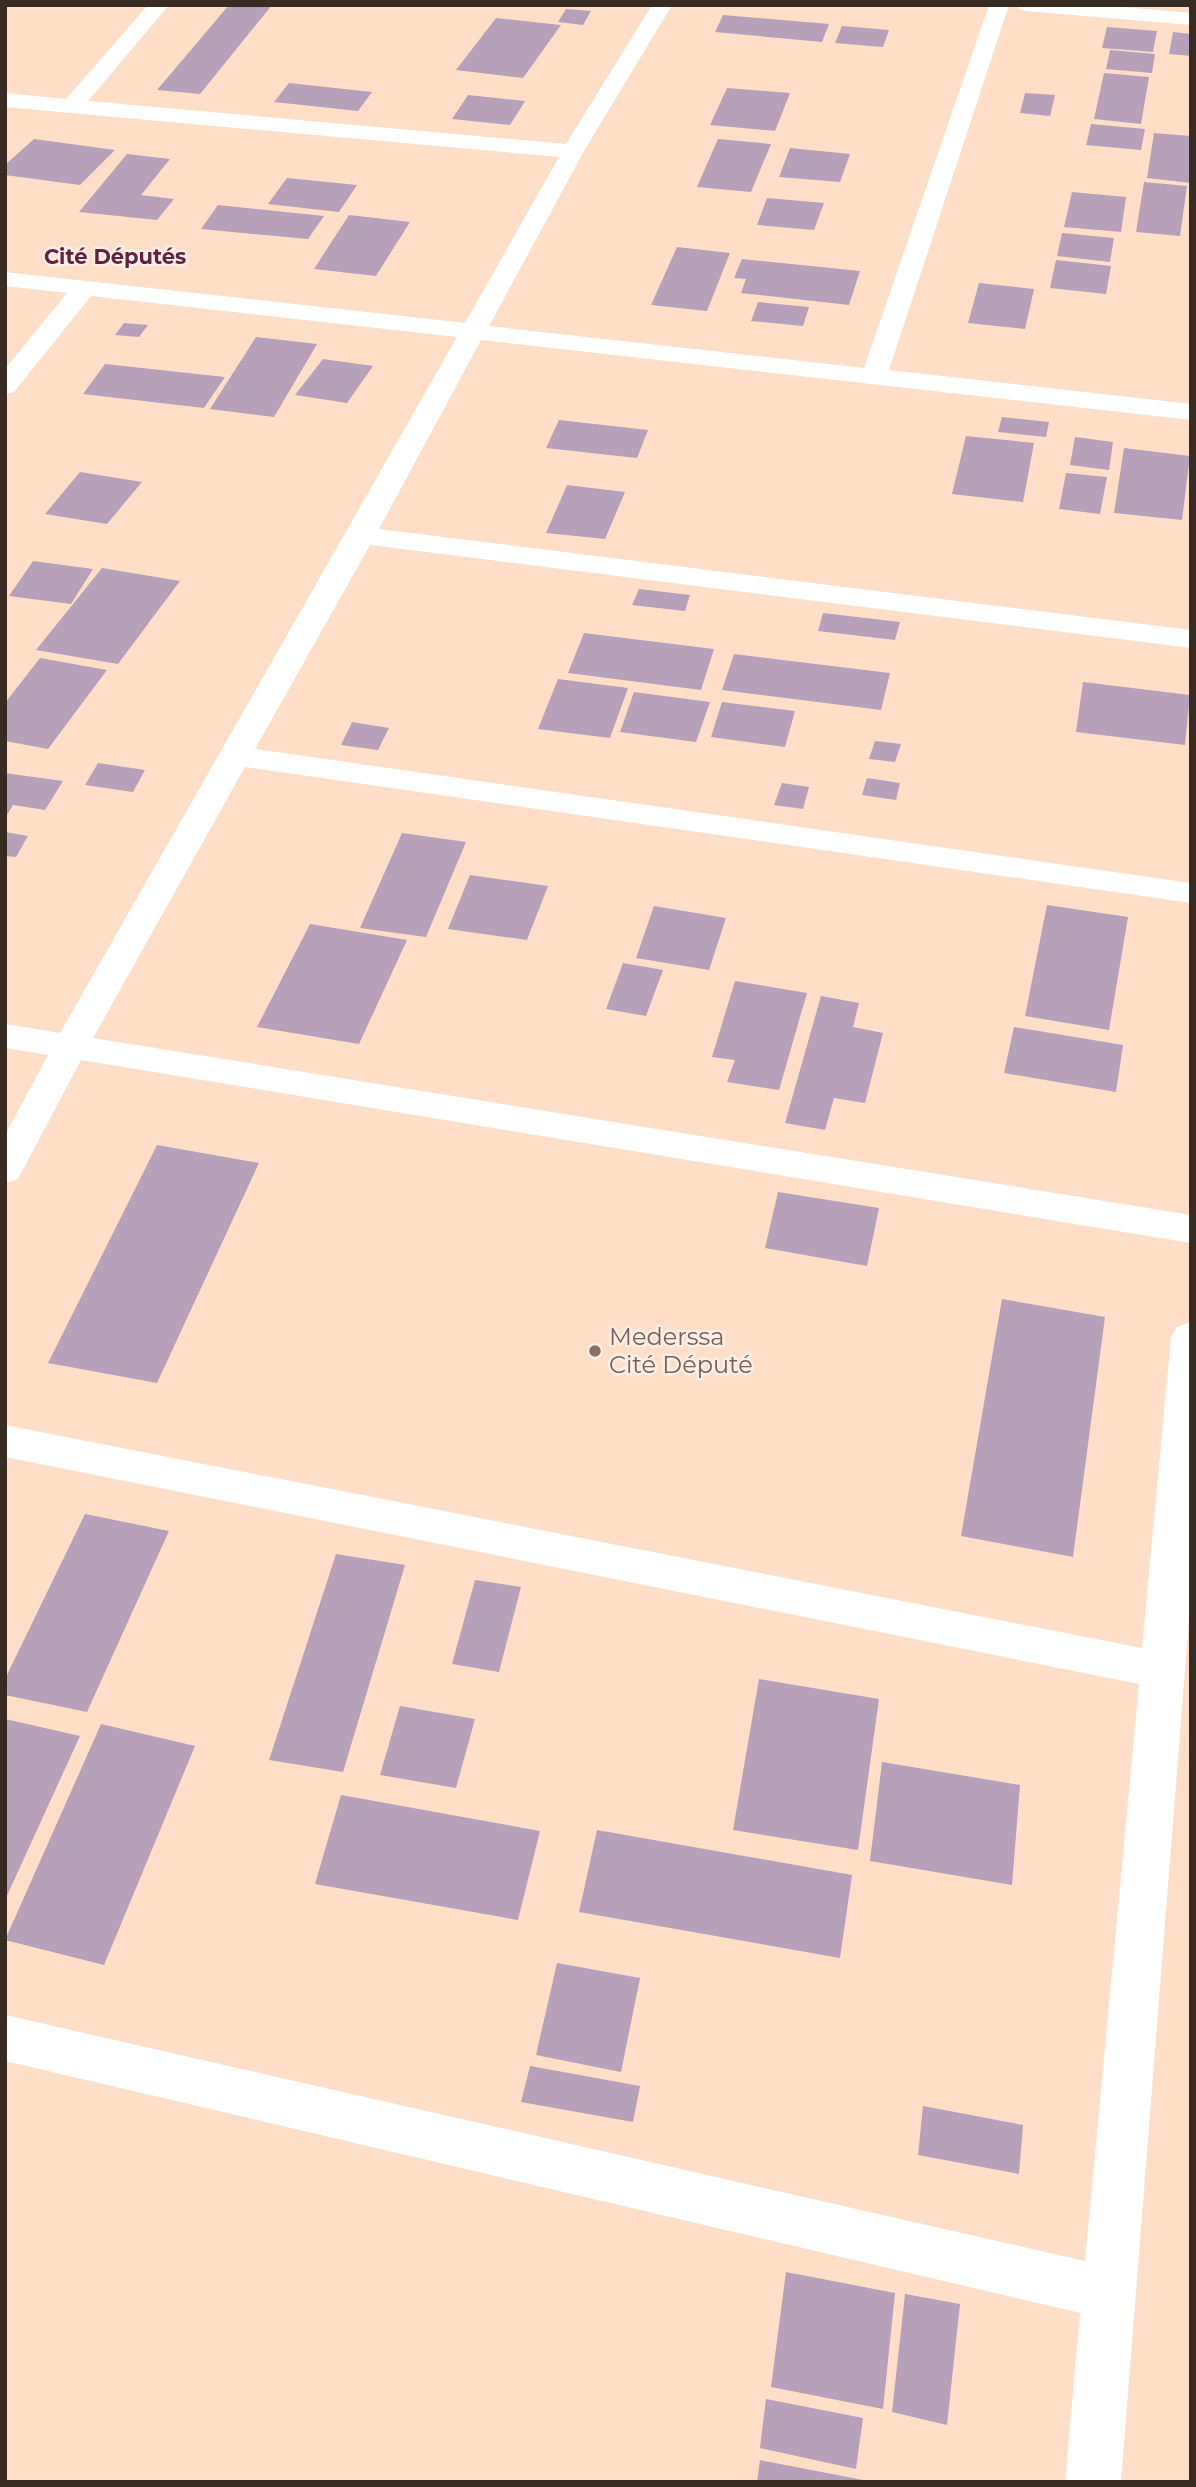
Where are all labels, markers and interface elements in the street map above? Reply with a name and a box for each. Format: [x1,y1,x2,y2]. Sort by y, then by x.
district label: Cité Députés [44,244,186,269]
place label: Mederssa Cité Député [609,1322,753,1379]
marker: Mederssa Cité Député [587,1343,603,1359]

